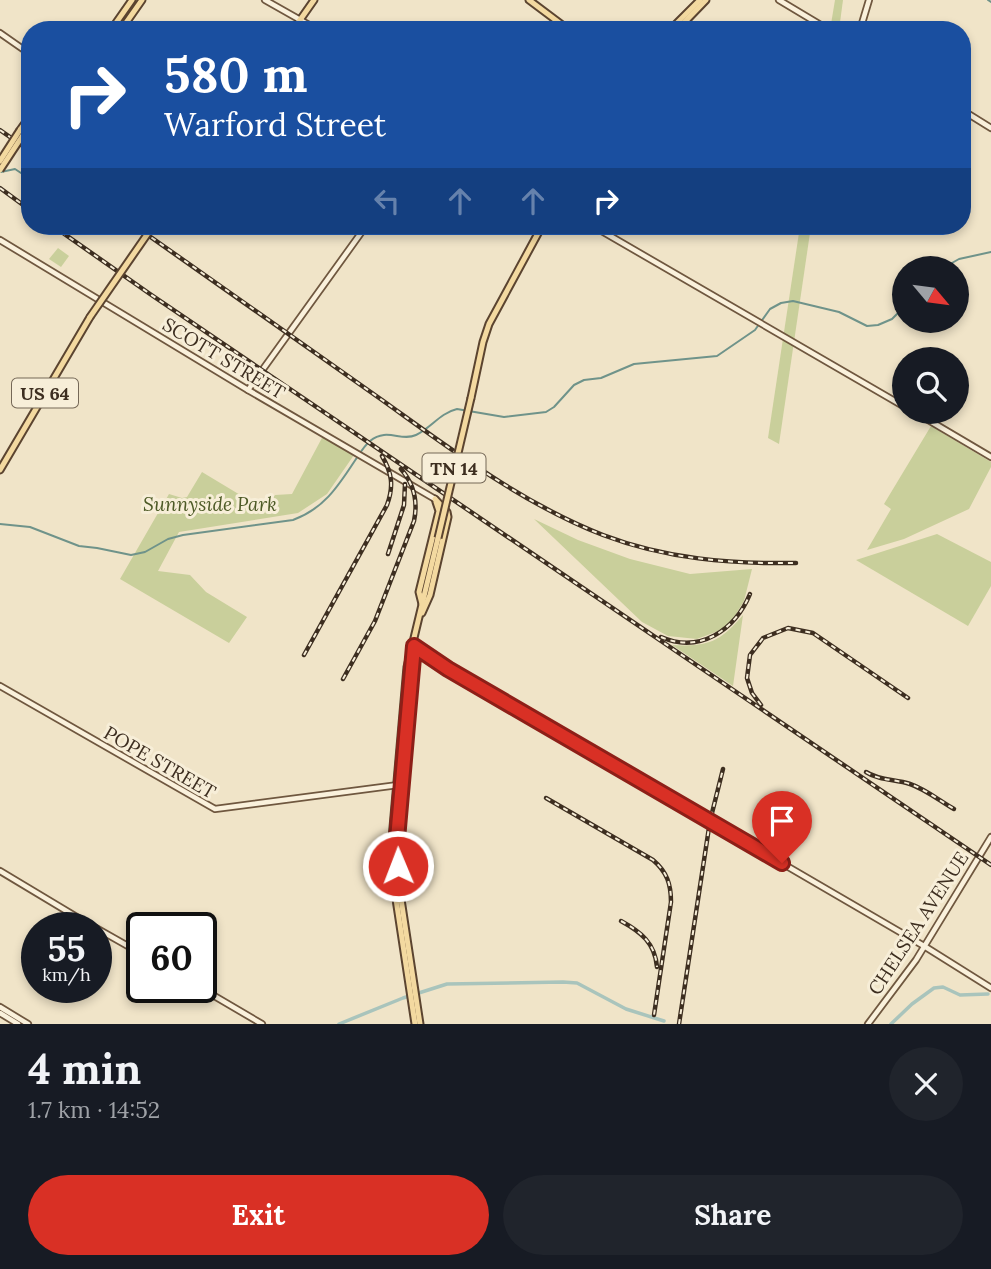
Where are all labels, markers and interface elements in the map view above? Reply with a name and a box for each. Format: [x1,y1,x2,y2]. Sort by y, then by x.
text: 580 m [164,43,308,105]
icon: right [49,49,140,140]
text: Warford Street [164,104,386,145]
icon: left [368,182,406,220]
icon: ahead [441,182,479,220]
icon: ahead [514,182,552,220]
icon: right [587,182,625,220]
north arrow [892,256,970,332]
map controls [892,256,969,424]
street label: SCOTT STREET [158,312,290,404]
button: search [892,347,969,424]
road number: US 64 [12,379,78,408]
road number: TN 14 [422,454,486,482]
park label: Sunnyside Park [143,492,277,516]
street label: POPE STREET [100,720,220,804]
pin [752,791,812,863]
icon: arrive [763,802,801,840]
position arrow [361,829,435,903]
street label: CHELSEA AVENUE [863,847,973,999]
speed limit sign: 60 [126,912,217,1003]
text: 55 [48,926,85,971]
text: km/h [42,963,91,986]
text: 4 min [28,1042,141,1096]
button: close [889,1047,963,1121]
text: 1.7 km · 14:52 [28,1095,160,1124]
button: Exit [28,1175,489,1255]
button: Share [503,1175,963,1255]

